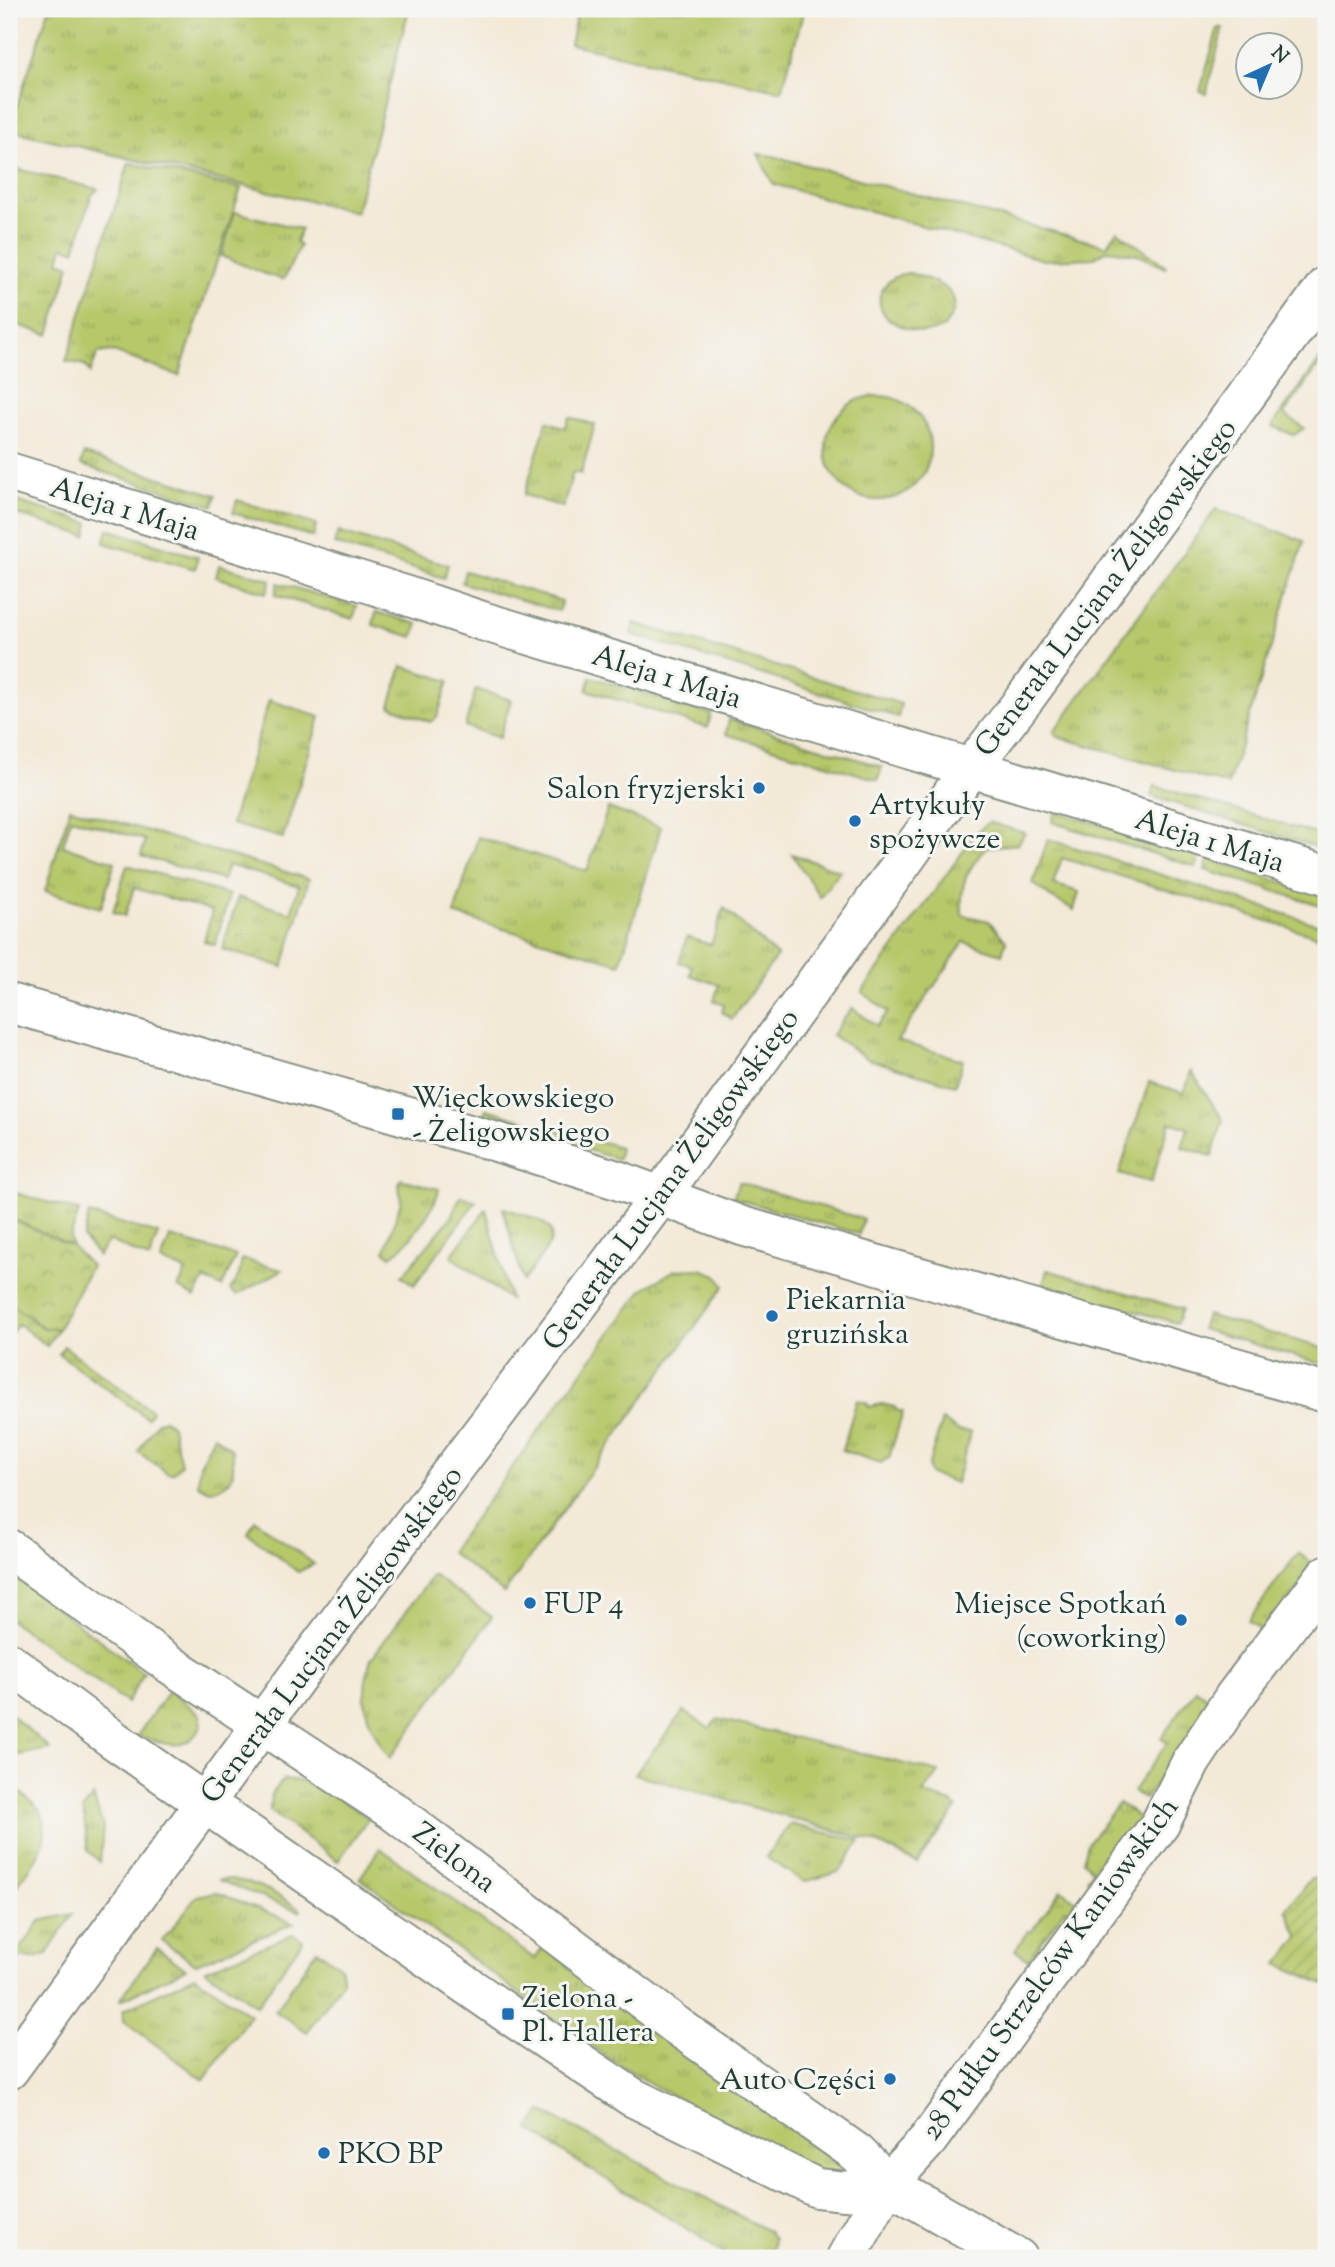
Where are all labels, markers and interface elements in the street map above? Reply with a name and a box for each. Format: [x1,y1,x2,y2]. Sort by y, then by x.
north arrow [1234,32,1304,102]
text: N [1264,41,1294,71]
street label: Generała Lucjana Żeligowskiego [965,410,1249,767]
street label: Aleja 1 Maja [44,467,205,554]
street label: Aleja 1 Maja [586,635,747,722]
place label: Salon fryzjerski [546,769,745,812]
marker: Salon fryzjerski [751,780,767,796]
place label: Artykuły spożywcze [869,785,1001,862]
street label: Aleja 1 Maja [1129,799,1290,886]
marker: Artykuły spożywcze [847,813,863,829]
street label: Generała Lucjana Żeligowskiego [533,1000,811,1360]
place label: Więckowskiego - Żeligowskiego [412,1078,614,1155]
marker: Więckowskiego - Żeligowskiego [390,1106,406,1122]
place label: Piekarnia gruzińska [786,1280,909,1357]
marker: Piekarnia gruzińska [764,1308,780,1324]
street label: Generała Lucjana Żeligowskiego [191,1457,475,1814]
place label: FUP 4 [544,1584,624,1627]
place label: Miejsce Spotkań (coworking) [954,1584,1167,1661]
marker: FUP 4 [522,1595,538,1611]
marker: Miejsce Spotkań (coworking) [1173,1612,1189,1628]
street label: 28 Pułku Strzelców Kaniowskich [912,1789,1191,2150]
street label: Zielona [403,1813,505,1905]
place label: Zielona - Pl. Hallera [522,1978,654,2055]
marker: Zielona - Pl. Hallera [500,2006,516,2022]
place label: Auto Części [719,2060,876,2103]
marker: Auto Części [882,2071,898,2087]
place label: PKO BP [338,2134,443,2177]
marker: PKO BP [316,2145,332,2161]

